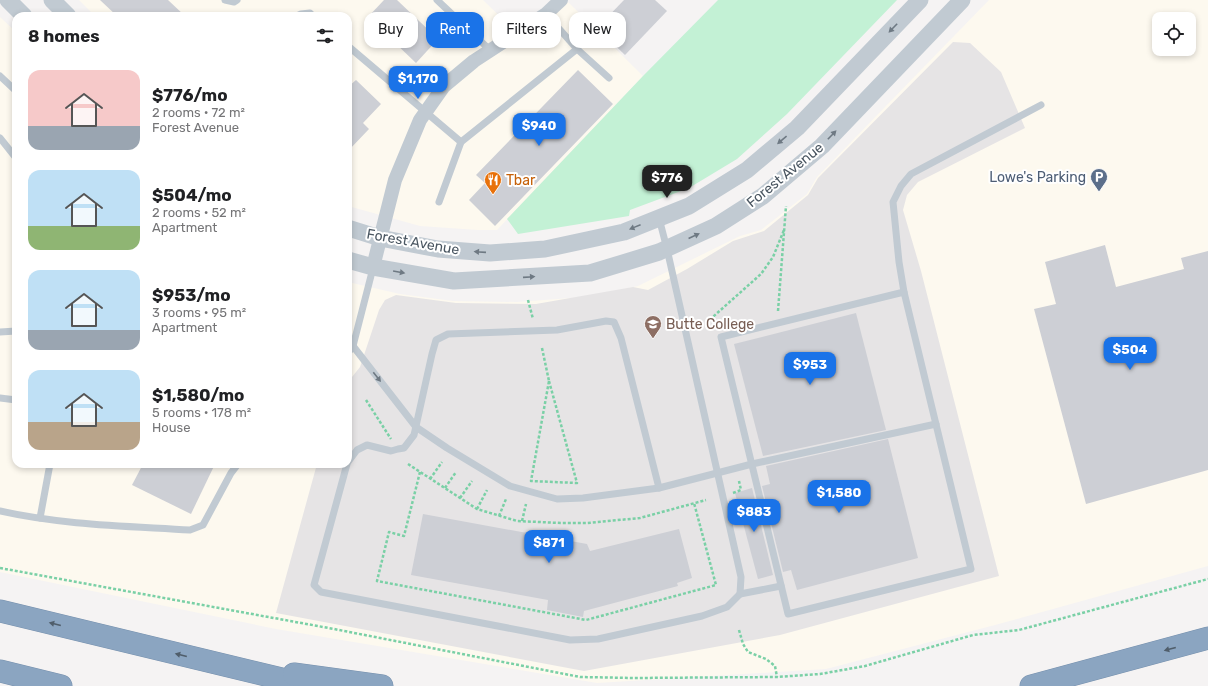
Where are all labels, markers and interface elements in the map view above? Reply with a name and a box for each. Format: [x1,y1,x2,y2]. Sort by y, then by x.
chip: Buy [364,12,418,48]
chip: Rent [426,12,484,48]
chip: Filters [492,12,561,48]
chip: New [569,12,626,48]
map controls [1152,12,1196,56]
button: locate [1152,12,1196,56]
one-way arrow [889,23,898,33]
icon: filters [314,25,336,47]
text: 8 homes [28,26,100,46]
pin: $1,170 [385,66,451,100]
text: $1,170 [398,71,438,86]
text: $776/mo [152,85,228,105]
icon: home [60,86,108,134]
text: 2 rooms · 72 m² [152,105,245,120]
pin: $940 [515,113,563,147]
text: $940 [522,118,556,133]
text: Forest Avenue [152,120,239,135]
one-way arrow [827,130,837,140]
one-way arrow [777,136,788,145]
street label: Forest Avenue [743,139,827,211]
pin: $776 [643,165,691,199]
parking icon: Lowe's Parking [1089,167,1109,192]
place label: Lowe's Parking [989,169,1086,186]
restaurant icon: Tbar [483,170,503,195]
text: $776 [651,170,683,185]
place label: Tbar [506,172,536,189]
text: $504/mo [152,185,232,205]
icon: home [60,186,108,234]
text: 2 rooms · 52 m² [152,205,246,220]
text: Apartment [152,220,217,235]
one-way arrow [630,224,641,230]
street label: Forest Avenue [365,225,461,259]
one-way arrow [688,233,699,239]
one-way arrow [474,249,486,256]
one-way arrow [393,269,406,275]
one-way arrow [522,273,535,280]
text: $953/mo [152,285,231,305]
icon: home [60,286,108,334]
text: 3 rooms · 95 m² [152,305,246,320]
school or university icon: Butte College [643,314,663,339]
place label: Butte College [666,316,754,333]
text: Apartment [152,320,217,335]
pin: $504 [1106,337,1154,371]
text: $504 [1113,342,1147,357]
pin: $953 [786,352,834,386]
text: $953 [793,357,827,372]
one-way arrow [373,371,381,382]
text: $1,580/mo [152,385,244,405]
icon: home [60,386,108,434]
text: 5 rooms · 178 m² [152,405,251,420]
text: House [152,420,190,435]
pin: $1,580 [806,480,872,514]
text: $1,580 [817,485,861,500]
pin: $883 [730,499,778,533]
text: $883 [737,504,771,519]
pin: $871 [525,530,573,564]
text: $871 [533,535,565,550]
one-way arrow [49,621,61,627]
one-way arrow [1164,646,1177,652]
one-way arrow [175,651,187,657]

